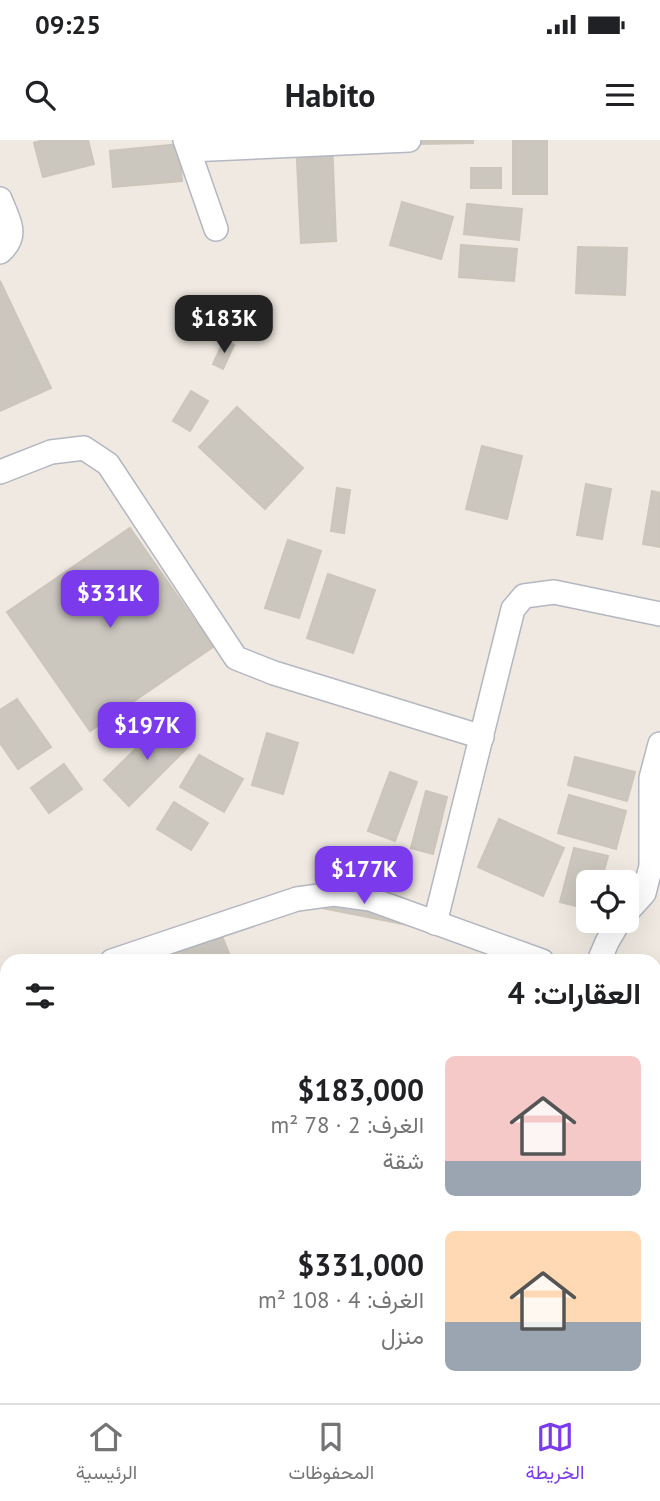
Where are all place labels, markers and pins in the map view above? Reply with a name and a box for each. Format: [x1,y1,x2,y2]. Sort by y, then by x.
pin: $183K [175,296,273,355]
pin: $331K [61,570,159,630]
pin: $197K [98,702,196,762]
pin: $177K [315,846,413,906]

